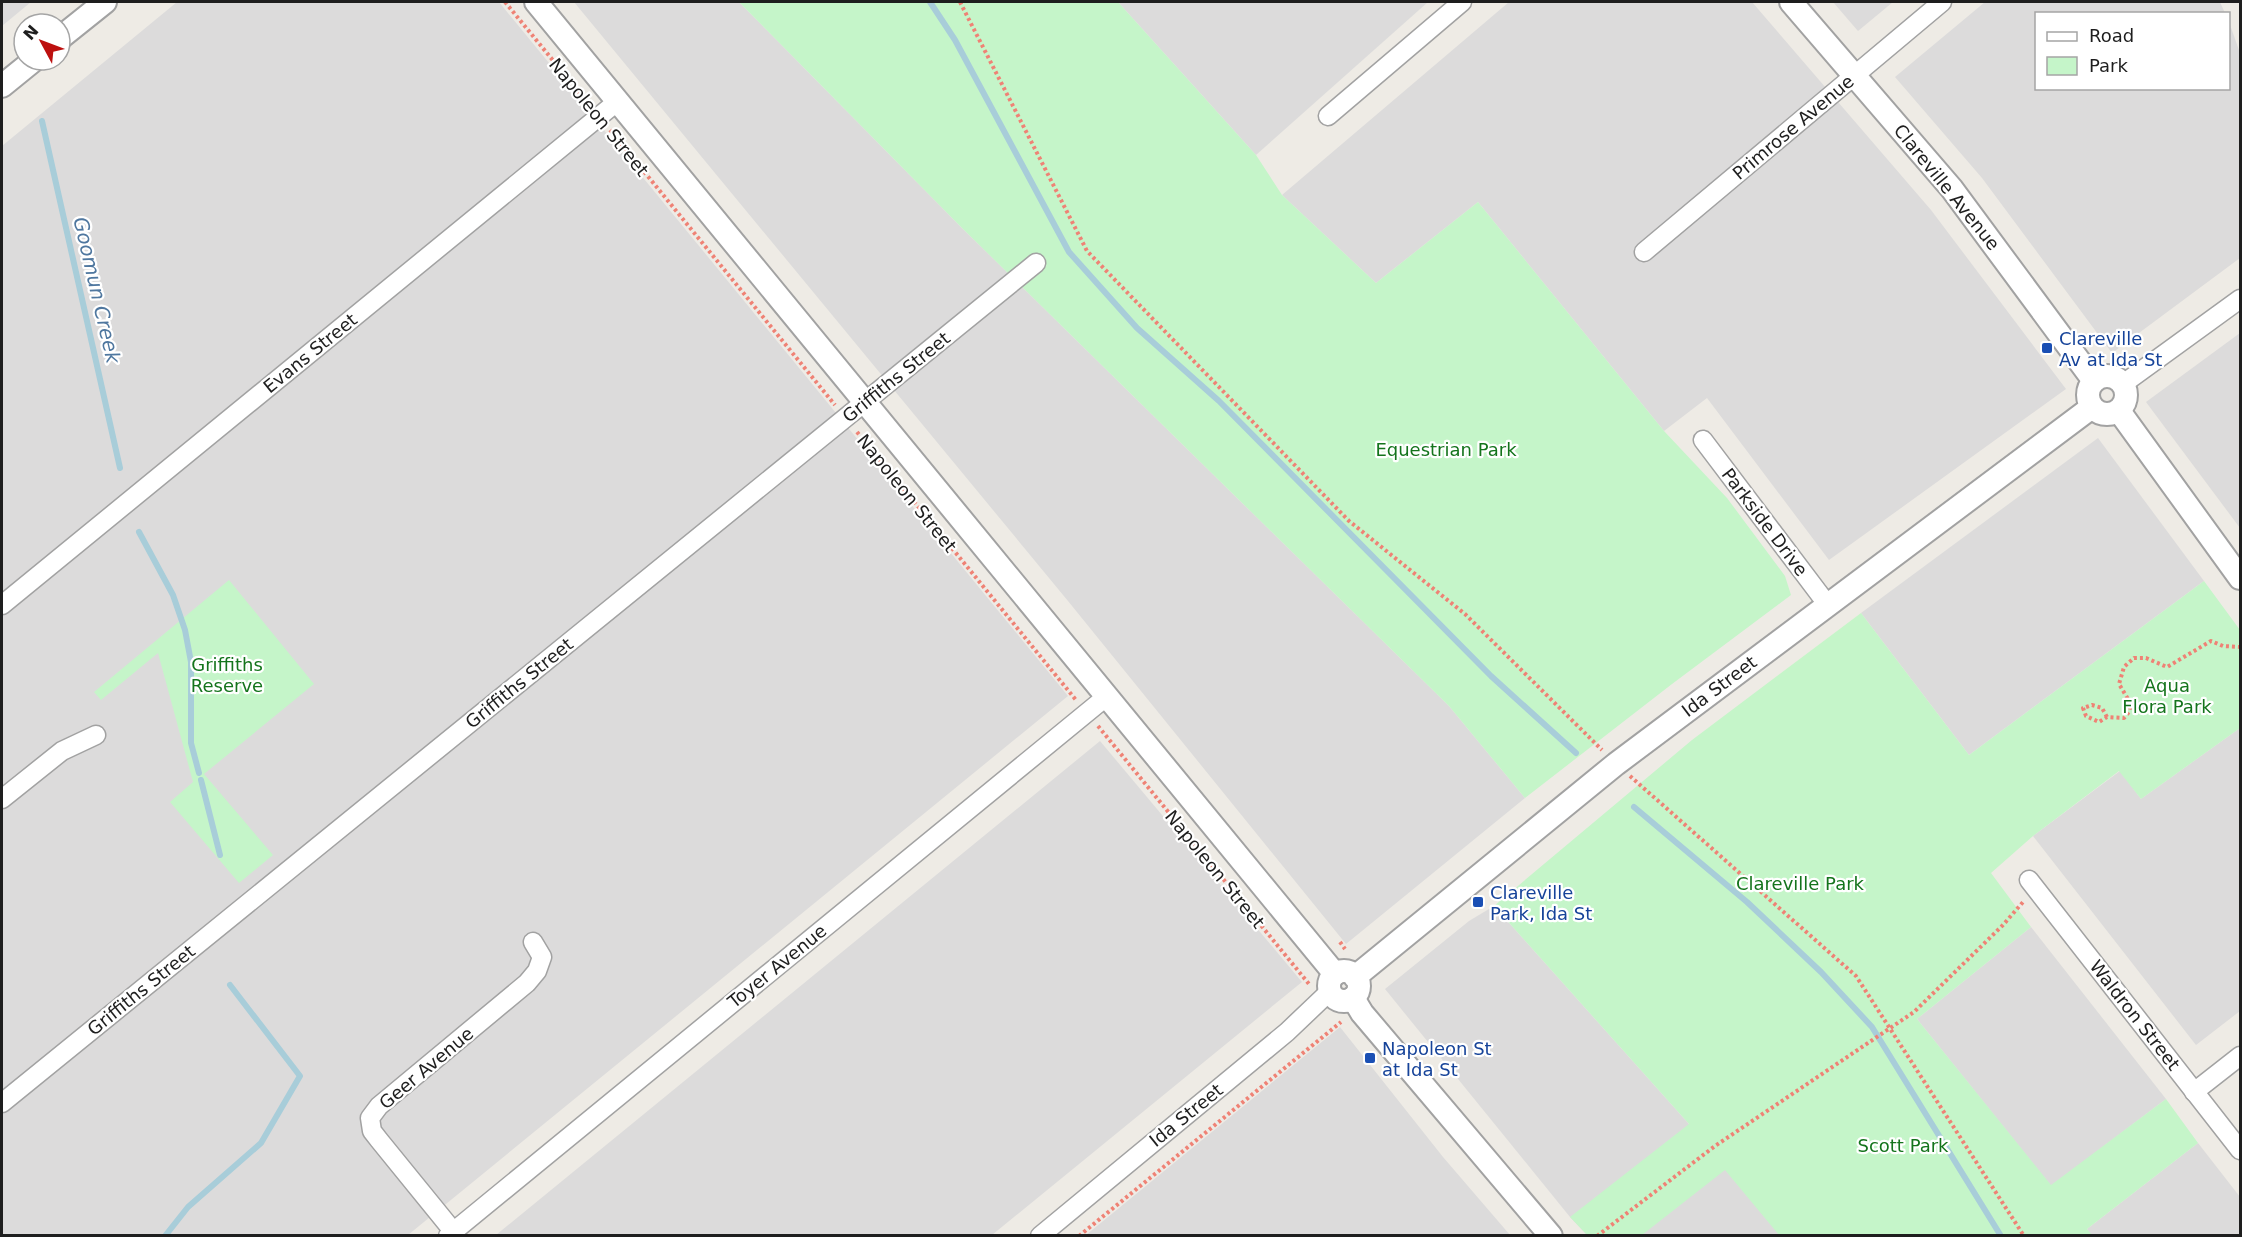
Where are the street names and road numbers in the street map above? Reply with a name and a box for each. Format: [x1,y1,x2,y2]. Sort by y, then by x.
street label: Napoleon Street [545,54,653,180]
street label: Primrose Avenue [1728,70,1858,184]
street label: Clareville Avenue [1890,120,2004,254]
street label: Evans Street [259,309,361,397]
street label: Griffiths Street [838,327,954,427]
street label: Napoleon Street [853,430,961,556]
street label: Parkside Drive [1718,464,1812,580]
street label: Griffiths Street [461,633,577,733]
street label: Ida Street [1677,651,1761,721]
street label: Napoleon Street [1161,806,1269,932]
street label: Toyer Avenue [723,920,831,1013]
street label: Griffiths Street [83,940,199,1040]
street label: Waldron Street [2085,956,2185,1074]
street label: Geer Avenue [375,1023,477,1113]
street label: Ida Street [1145,1079,1227,1151]

